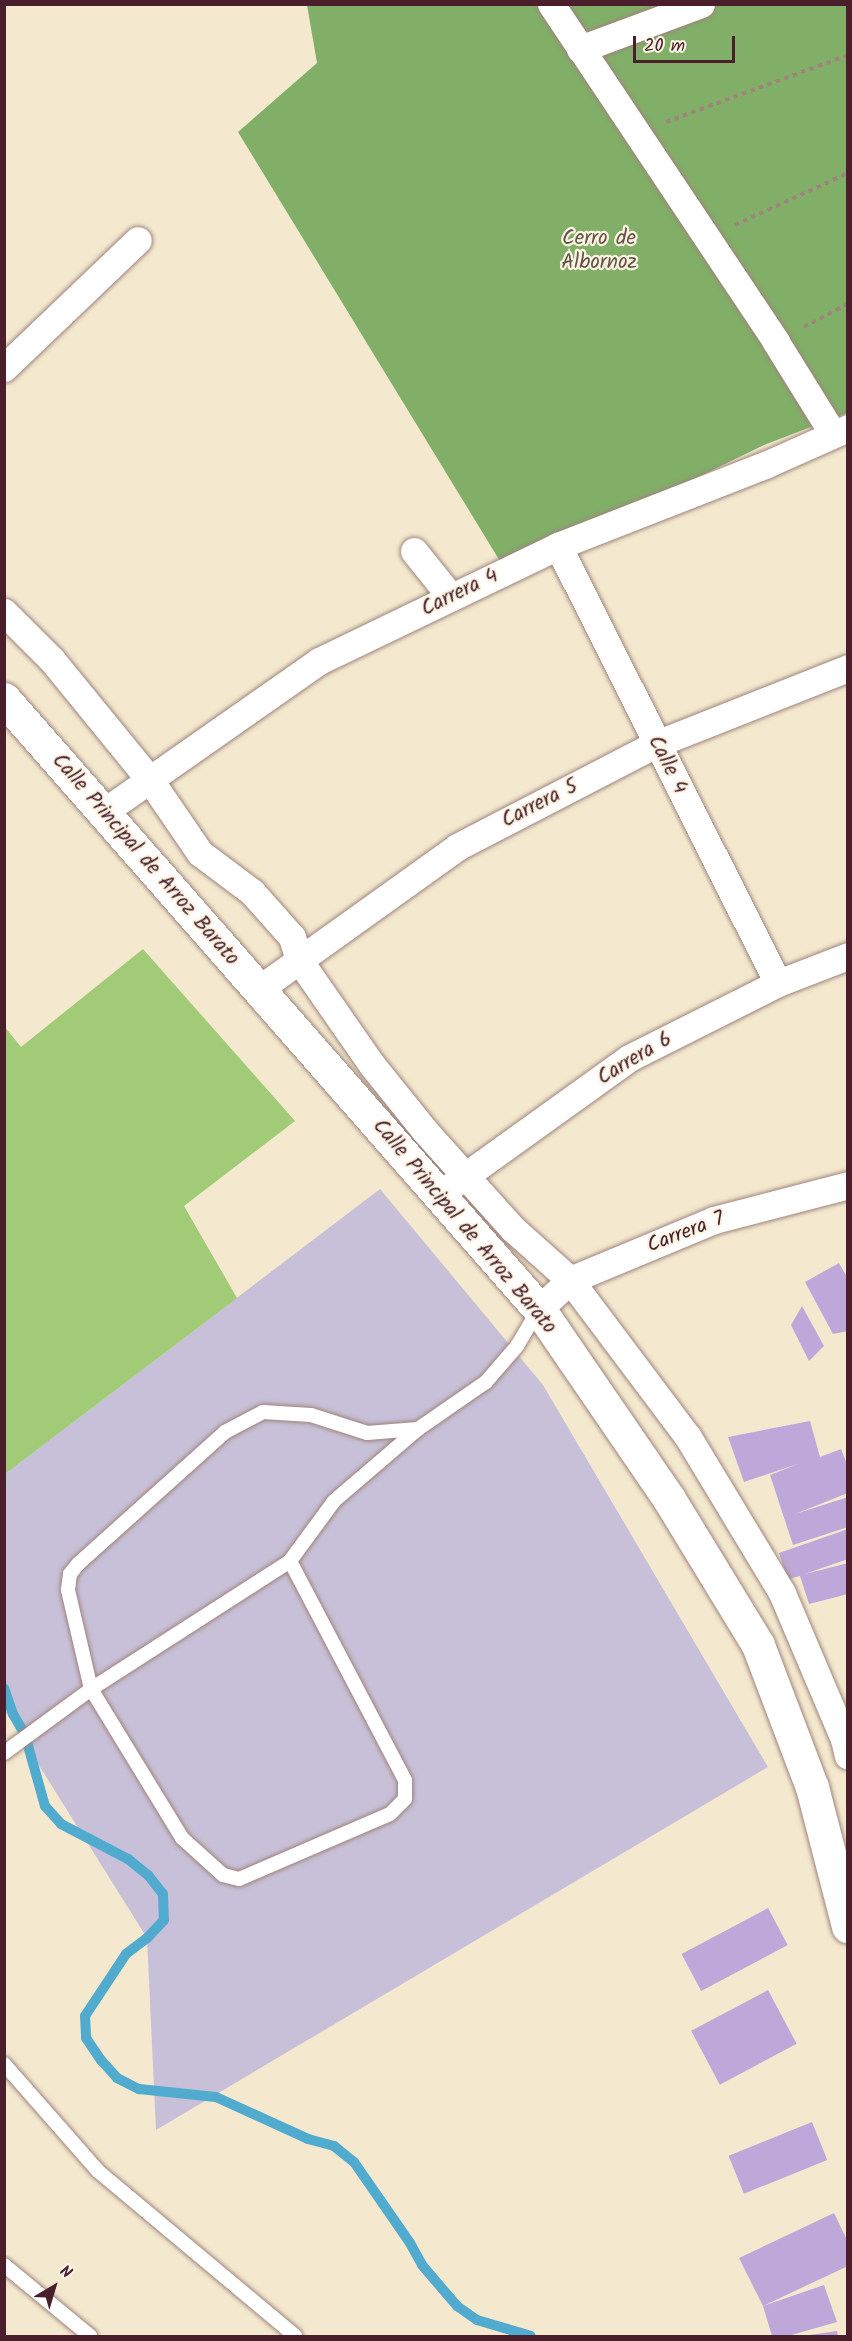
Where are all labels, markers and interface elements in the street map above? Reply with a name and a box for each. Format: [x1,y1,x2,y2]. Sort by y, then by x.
scale bar [636,24,738,62]
text: 20 m [644,32,685,61]
park label: Cerro de Albornoz [561,226,637,276]
street label: Carrera 4 [417,564,503,622]
street label: Calle 4 [642,732,692,798]
street label: Calle Principal de Arroz Barato [46,749,244,971]
street label: Carrera 5 [498,774,582,834]
street label: Carrera 6 [593,1027,677,1091]
street label: Calle Principal de Arroz Barato [367,1114,561,1340]
street label: Carrera 7 [644,1207,728,1259]
north arrow [24,2257,84,2317]
text: N [54,2259,77,2285]

